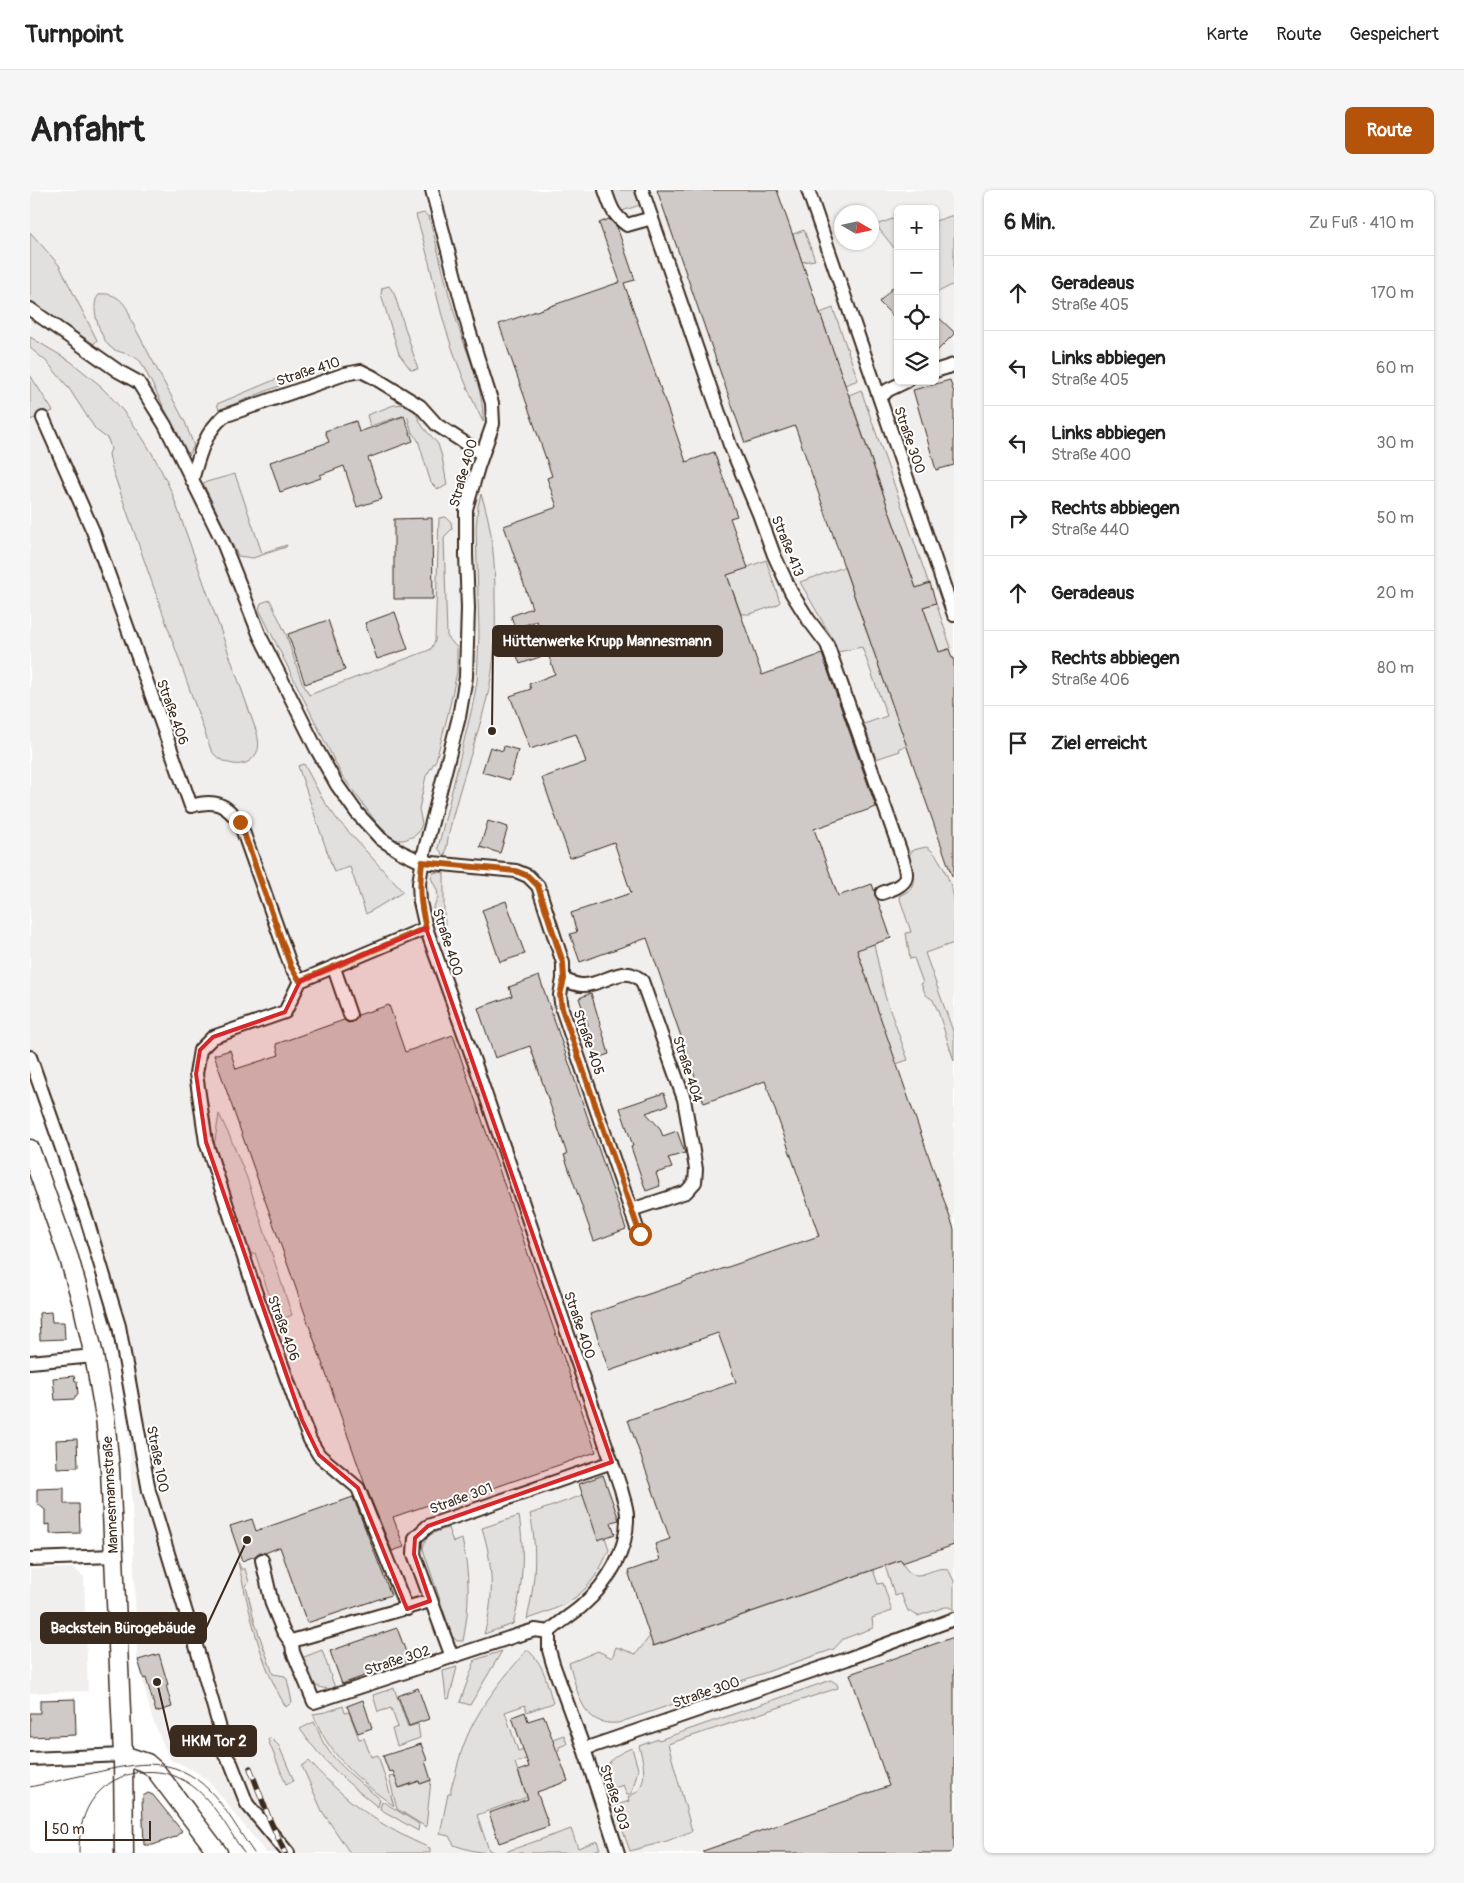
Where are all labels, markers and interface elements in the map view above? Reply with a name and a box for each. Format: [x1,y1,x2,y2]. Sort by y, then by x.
text: Turnpoint [25,20,123,49]
text: Karte [1206,23,1248,46]
text: Route [1276,23,1321,46]
text: Gespeichert [1349,23,1439,46]
button: Route [1345,107,1434,154]
text: Anfahrt [30,108,145,152]
north arrow [834,205,879,250]
map controls [894,205,939,385]
button: + [894,205,939,250]
text: 6 Min. [1004,209,1056,236]
text: Zu Fuß · 410 m [1309,213,1414,233]
button: − [894,250,939,295]
text: Geradeaus [1051,271,1134,295]
icon: ahead [1004,279,1032,307]
text: 170 m [1371,283,1414,303]
button: locate [894,295,939,340]
text: Straße 405 [1051,295,1129,315]
button: layers [894,340,939,385]
text: Links abbiegen [1051,346,1166,370]
street label: Straße 410 [274,353,342,390]
icon: left [1004,354,1032,382]
text: 60 m [1376,358,1414,378]
text: Straße 405 [1051,370,1129,390]
street label: Straße 300 [890,404,929,476]
text: Links abbiegen [1051,421,1166,445]
icon: left [1004,429,1032,457]
text: 30 m [1376,433,1414,453]
street label: Straße 400 [446,437,481,509]
text: Straße 400 [1051,445,1131,465]
text: Rechts abbiegen [1051,496,1180,520]
icon: right [1004,504,1032,532]
text: 50 m [1377,508,1414,528]
street label: Straße 413 [768,513,808,579]
text: Straße 440 [1051,520,1130,540]
icon: ahead [1004,579,1032,607]
text: Geradeaus [1051,581,1134,605]
text: 20 m [1376,583,1414,603]
callout: Hüttenwerke Krupp Mannesmann [493,626,722,656]
text: Hüttenwerke Krupp Mannesmann [502,632,712,651]
text: Rechts abbiegen [1051,646,1180,670]
icon: right [1004,654,1032,682]
text: 80 m [1377,658,1414,678]
text: Straße 406 [1051,670,1130,690]
street label: Straße 406 [153,677,192,747]
icon: arrive [1004,729,1032,757]
text: Ziel erreicht [1051,731,1147,755]
route end [229,811,252,834]
street label: Straße 400 [429,906,466,978]
street label: Straße 405 [569,1007,608,1077]
street label: Straße 404 [669,1034,706,1104]
route start [629,1223,652,1246]
street label: Straße 400 [560,1289,599,1361]
street label: Straße 406 [264,1293,303,1363]
street label: Straße 100 [143,1424,172,1494]
street label: Mannesmannstraße [99,1436,122,1554]
street label: Straße 301 [427,1479,495,1518]
callout: Backstein Bürogebäude [41,1613,206,1643]
text: Backstein Bürogebäude [50,1619,196,1638]
street label: Straße 302 [362,1642,432,1679]
street label: Straße 300 [670,1673,742,1712]
callout: HKM Tor 2 [171,1726,256,1756]
text: HKM Tor 2 [181,1732,247,1751]
street label: Straße 303 [596,1762,633,1832]
scale bar [45,1818,151,1841]
text: 50 m [52,1821,85,1838]

